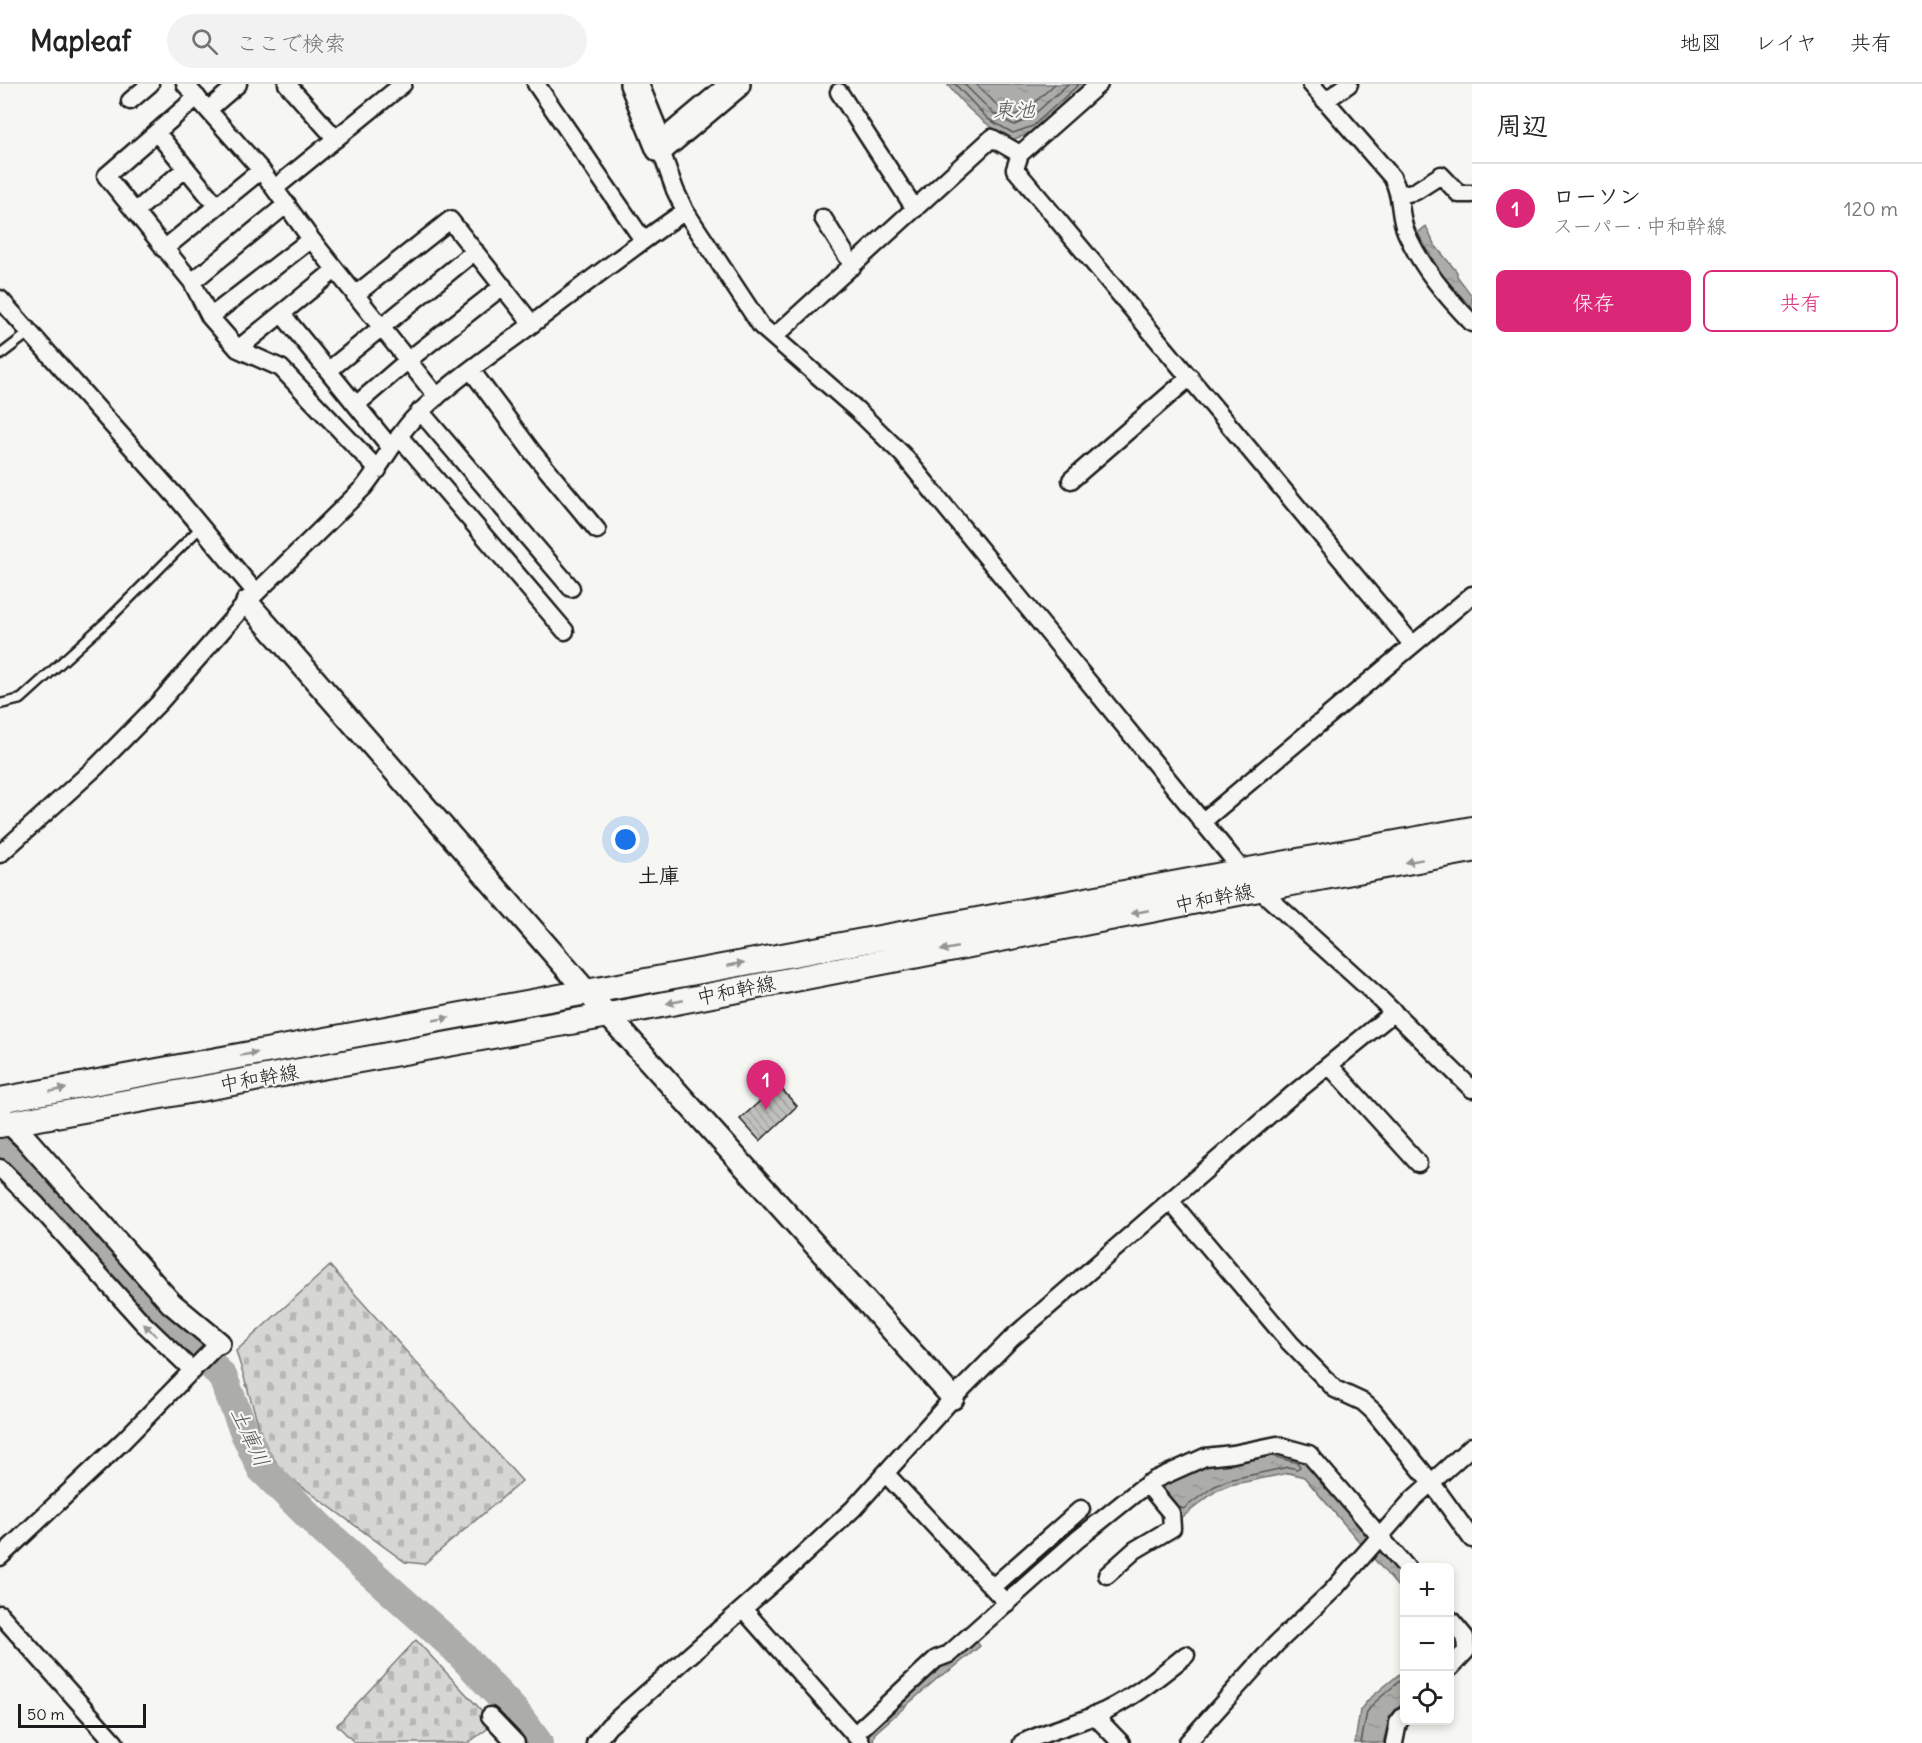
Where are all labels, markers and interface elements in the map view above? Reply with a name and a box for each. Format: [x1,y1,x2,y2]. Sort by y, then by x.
search box [167,14,587,68]
text: Mapleaf [30,23,131,59]
icon: search [188,25,221,58]
text: ここで検索 [236,29,346,57]
text: 地図 [1680,29,1722,56]
text: レイヤ [1755,29,1817,56]
text: 共有 [1850,29,1892,56]
water label: 東池 [993,96,1036,123]
text: 周辺 [1496,109,1548,142]
text: ローソン [1553,182,1641,210]
text: 1 [1512,196,1519,221]
text: 120 m [1844,196,1898,221]
text: スーパー · 中和幹線 [1553,213,1726,238]
button: 保存 [1496,270,1691,332]
button: 共有 [1703,270,1898,332]
your location [611,825,640,854]
one-way arrow [1405,857,1424,866]
district label: 土庫 [638,862,680,889]
street label: 中和幹線 [1172,878,1256,917]
one-way arrow [1131,908,1150,917]
one-way arrow [939,945,958,954]
one-way arrow [727,959,746,968]
street label: 中和幹線 [694,970,778,1009]
one-way arrow [665,998,684,1007]
one-way arrow [432,1014,451,1023]
one-way arrow [240,1049,259,1058]
street label: 中和幹線 [217,1058,300,1097]
pin: 1 [746,1060,786,1110]
one-way arrow [48,1085,67,1094]
one-way arrow [143,1323,158,1337]
water label: 土庫川 [225,1403,276,1471]
map controls [1400,1563,1454,1725]
button: + [1400,1563,1454,1617]
button: − [1400,1617,1454,1671]
button: locate [1400,1671,1454,1725]
scale bar [18,1701,146,1728]
text: 50 m [27,1704,65,1724]

